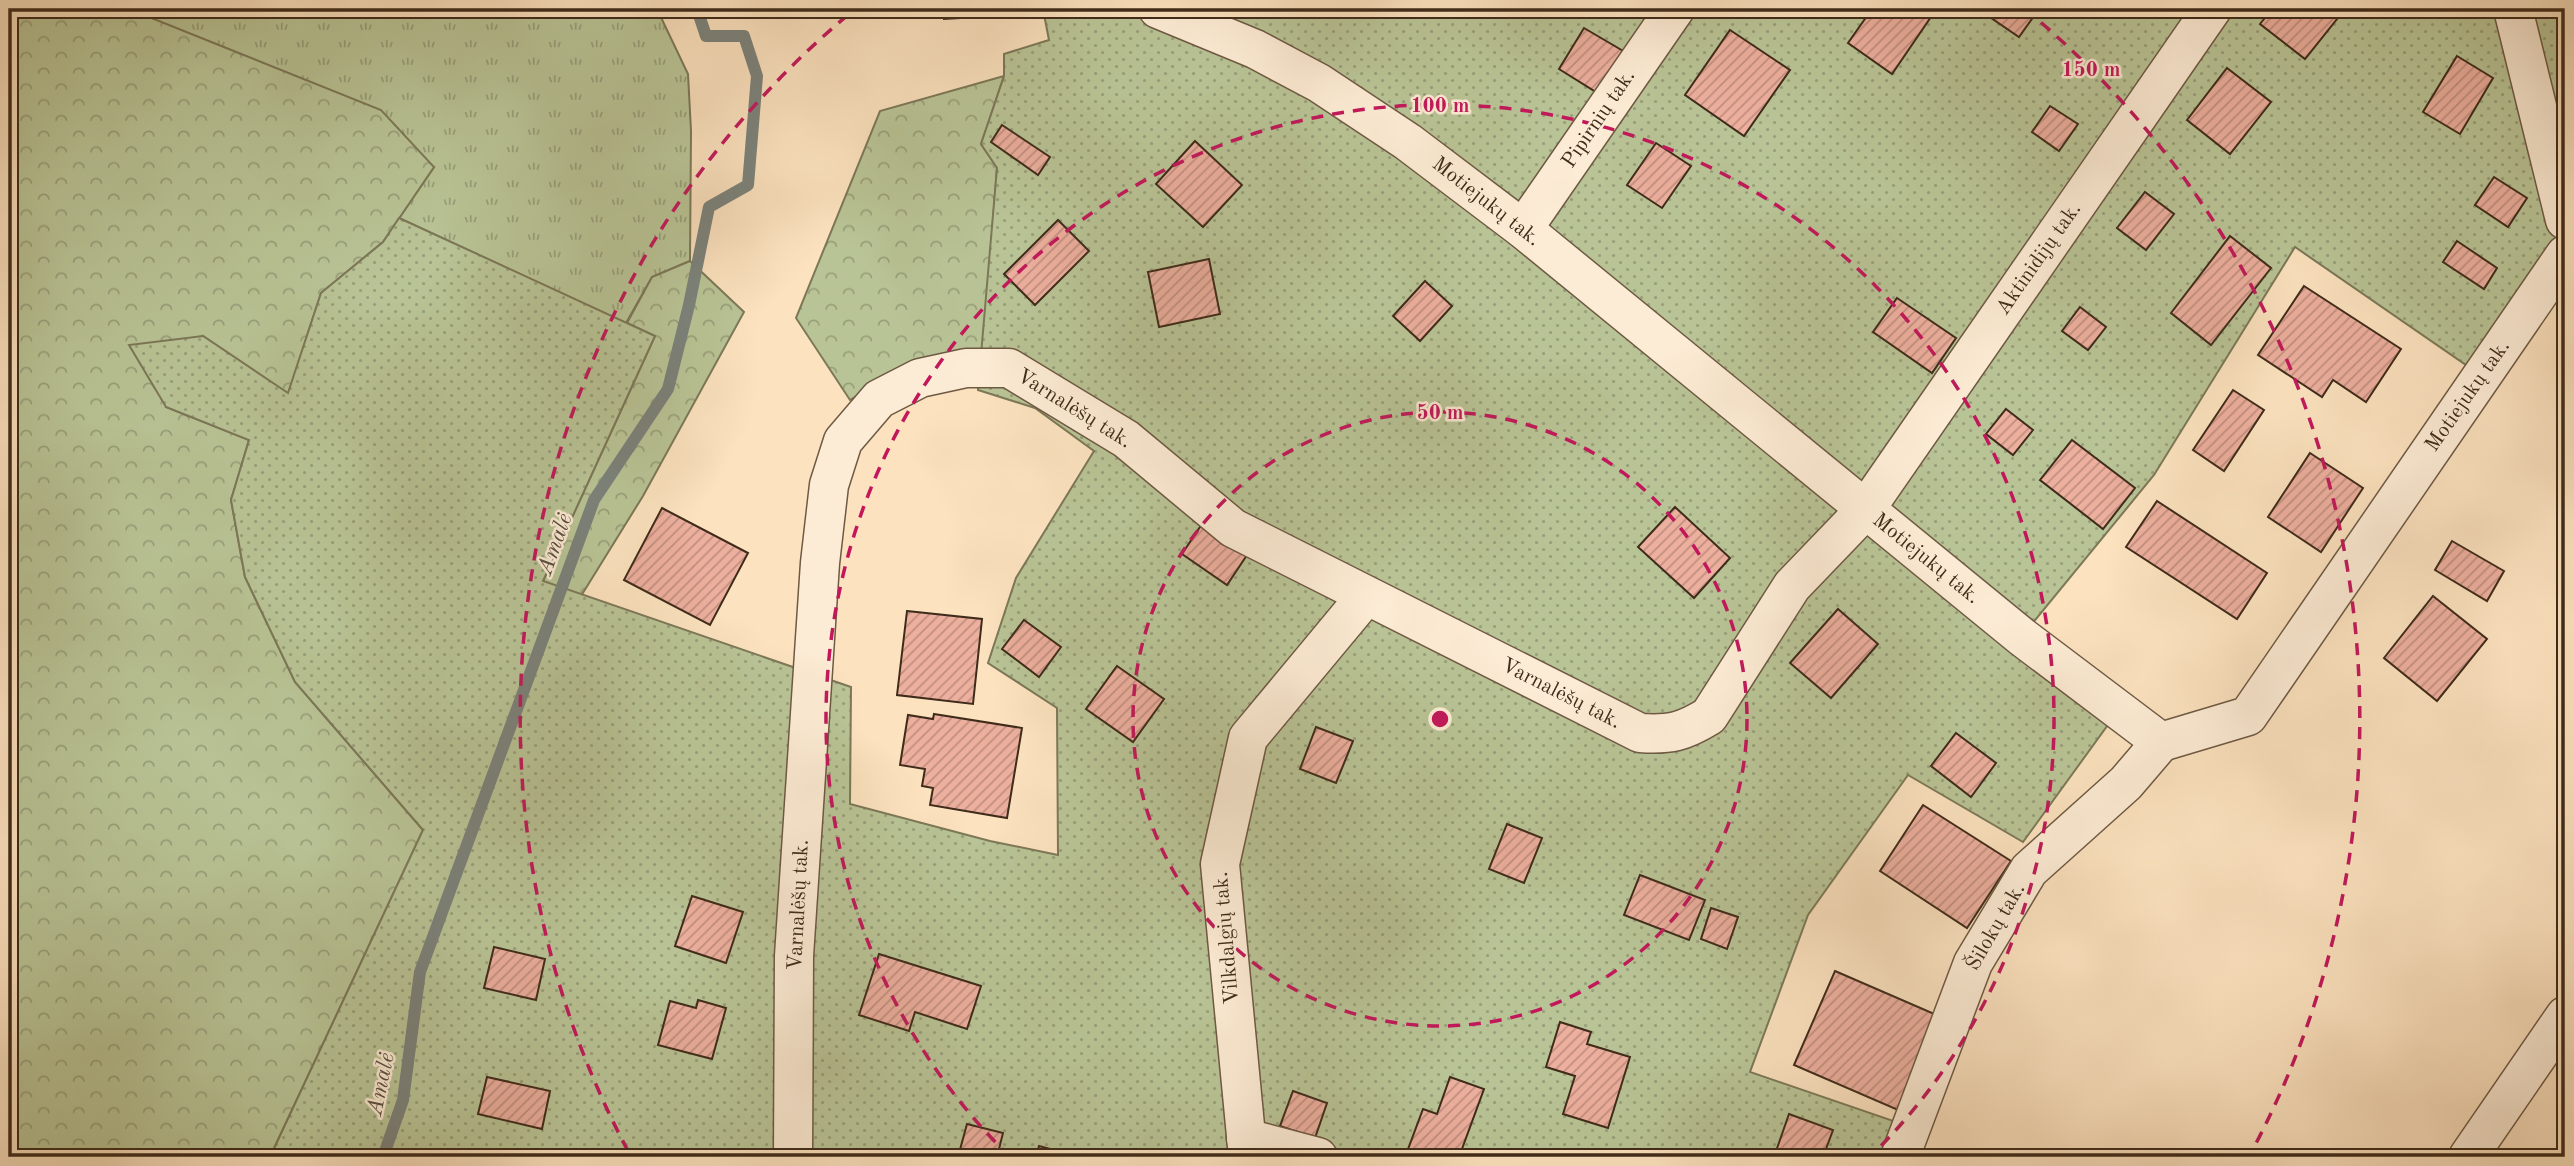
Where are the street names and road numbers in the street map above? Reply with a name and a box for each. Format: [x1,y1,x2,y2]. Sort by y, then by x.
street label: Pipirnių tak. [1558,66,1640,172]
street label: Motiejukų tak. [1428,153,1544,251]
street label: Aktinidijų tak. [1993,199,2085,319]
street label: Motiejukų tak. [2422,336,2514,456]
street label: Varnalėšų tak. [1013,365,1135,453]
street label: Motiejukų tak. [1868,510,1984,608]
street label: Varnalėšų tak. [1498,655,1624,733]
street label: Varnalėšų tak. [785,839,813,971]
street label: Vilkdalgių tak. [1211,871,1243,1005]
street label: Šilokų tak. [1959,878,2029,974]

